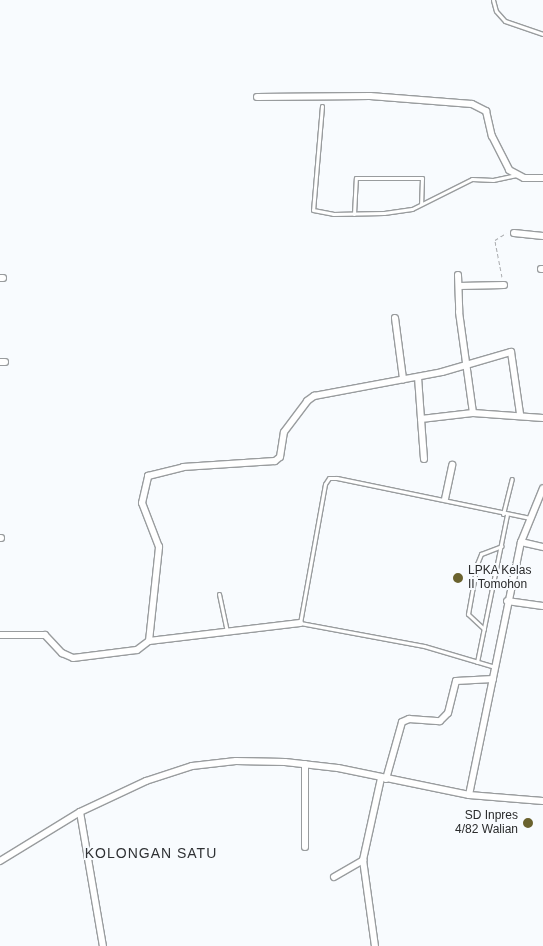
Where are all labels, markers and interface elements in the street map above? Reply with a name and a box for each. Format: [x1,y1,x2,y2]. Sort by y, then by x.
place label: LPKA Kelas II Tomohon [468,564,532,592]
marker: LPKA Kelas II Tomohon [452,572,464,584]
place label: SD Inpres 4/82 Walian [455,809,518,837]
marker: SD Inpres 4/82 Walian [522,817,534,829]
district label: KOLONGAN SATU [83,845,219,861]

